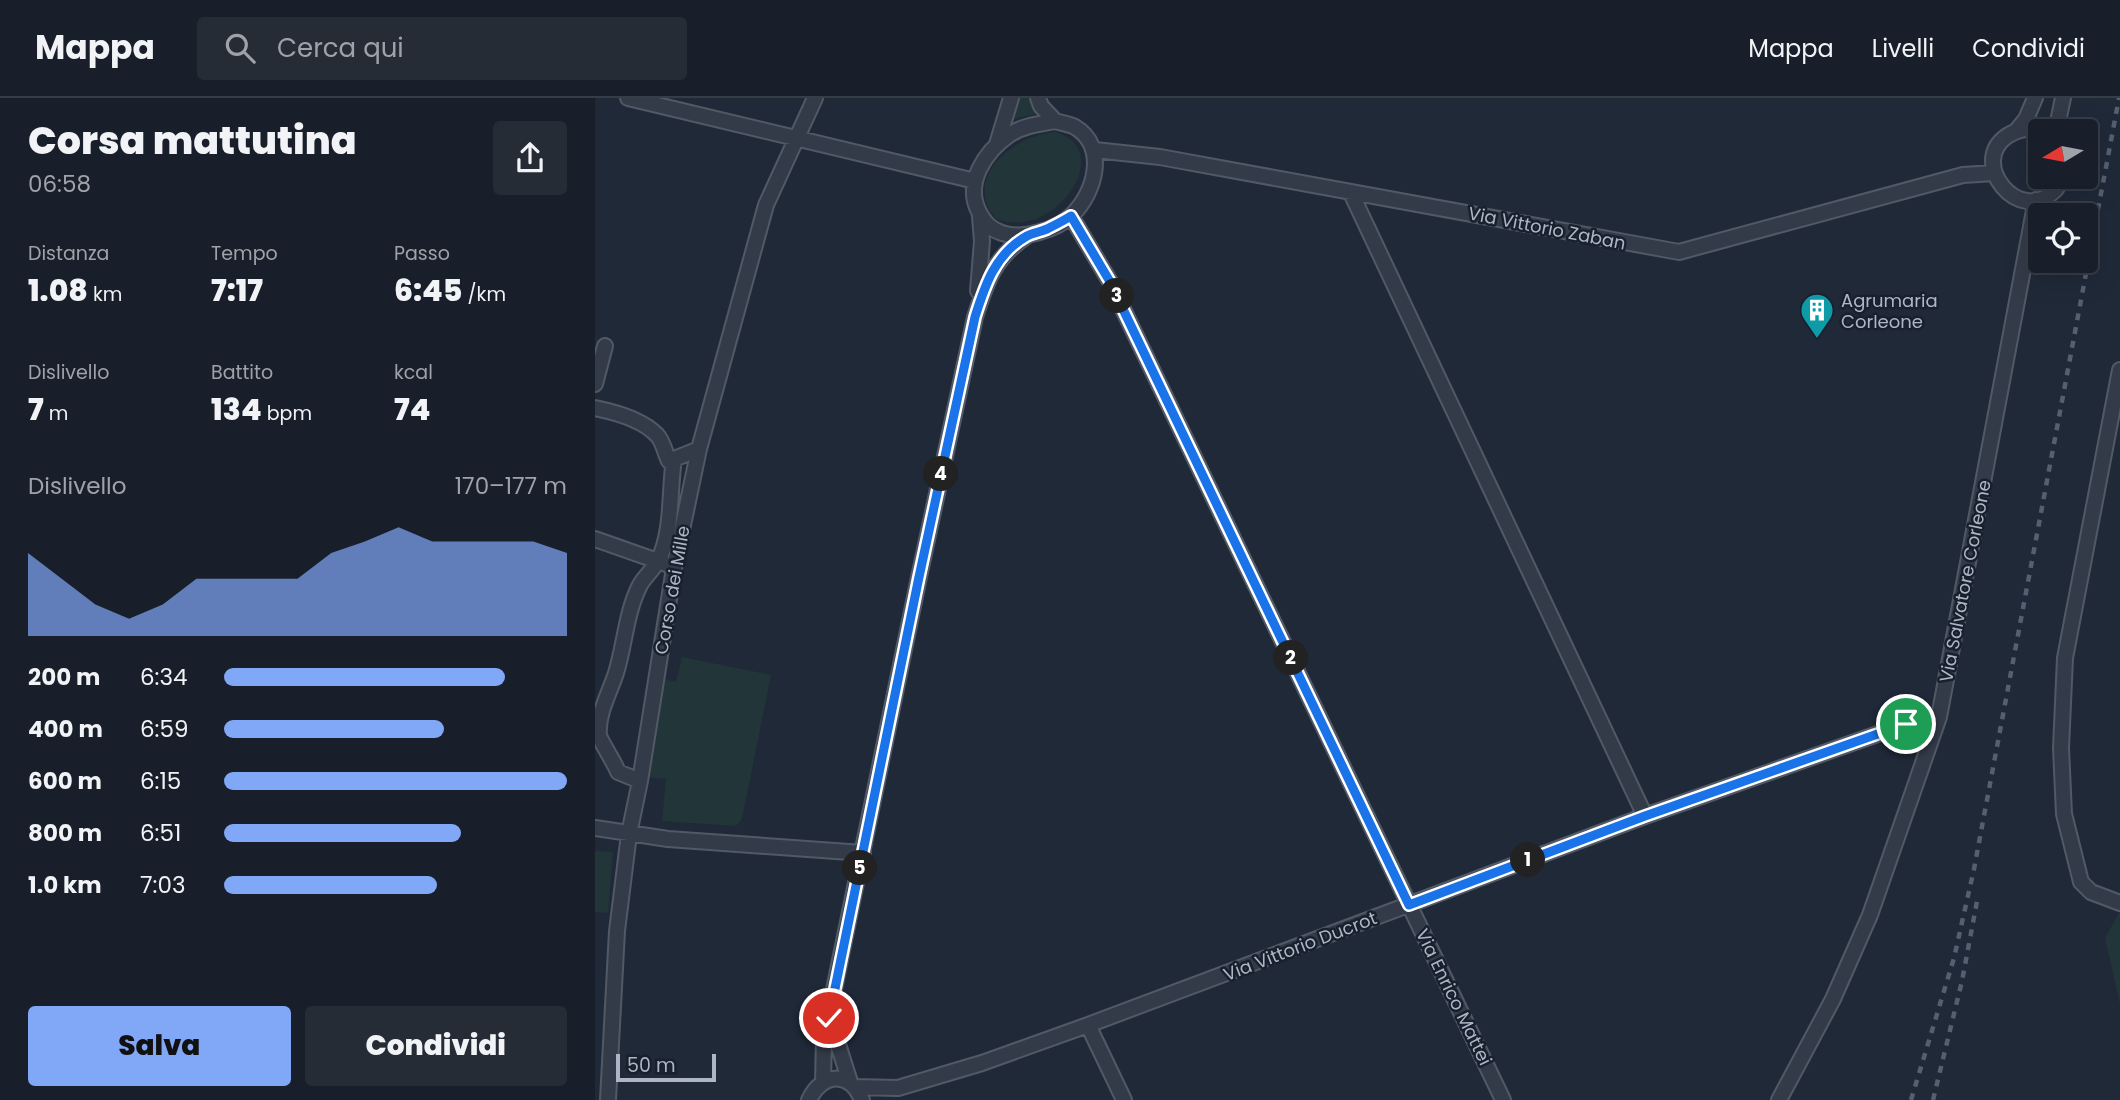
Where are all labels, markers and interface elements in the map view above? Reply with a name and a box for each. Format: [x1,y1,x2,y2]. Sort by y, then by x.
search box [197,17,687,80]
text: Mappa [35,24,155,71]
icon: search [221,29,259,67]
text: Cerca qui [277,30,404,66]
text: Mappa [1748,32,1834,65]
text: Livelli [1872,32,1934,65]
text: Condividi [1972,32,2085,65]
text: Corsa mattutina [28,114,357,167]
north arrow [2028,119,2098,189]
map controls [2028,119,2098,273]
button: share [493,121,567,195]
text: 06:58 [28,168,91,200]
street label: Via Vittorio Zaban [1466,200,1628,256]
button: locate [2028,203,2098,273]
text: Distanza [28,240,109,267]
text: Tempo [211,240,278,267]
text: Passo [394,240,450,267]
text: 1.08 [28,269,88,312]
text: 7:17 [211,269,263,312]
text: 6:45 [394,269,463,312]
pin: 3 [1099,278,1135,314]
text: km [88,281,122,308]
text: /km [463,281,506,308]
text: 3 [1111,282,1122,309]
place label: Agrumaria Corleone [1841,288,1938,334]
building icon: Agrumaria Corleone [1798,291,1836,340]
text: Dislivello [28,359,109,386]
text: Battito [211,359,273,386]
text: kcal [394,359,433,386]
text: 7 [28,388,44,431]
text: 134 [211,388,262,431]
text: 74 [394,388,430,431]
text: m [44,400,68,427]
text: bpm [262,400,312,427]
pin: 4 [923,456,959,492]
text: 4 [934,460,947,487]
text: Dislivello [28,470,126,502]
text: 170–177 m [455,470,567,502]
street label: Via Salvatore Corleone [1933,478,1997,684]
street label: Corso dei Mille [648,524,696,656]
pin: 2 [1273,640,1309,676]
text: 2 [1285,644,1296,671]
text: 200 m [28,661,100,693]
text: 6:34 [140,661,188,693]
pin [1876,694,1936,754]
icon: arrive [1887,705,1925,743]
text: 400 m [28,713,103,745]
text: 6:59 [140,713,188,745]
text: 600 m [28,765,102,797]
text: 6:15 [140,765,181,797]
text: 800 m [28,817,102,849]
text: 6:51 [140,817,181,849]
pin: 1 [1511,842,1545,878]
text: 1 [1524,846,1531,873]
pin: 5 [842,850,877,886]
text: 5 [853,854,866,881]
text: 1.0 km [28,869,102,901]
text: 7:03 [140,869,185,901]
street label: Via Vittorio Ducrot [1220,905,1380,987]
street label: Via Enrico Mattei [1410,925,1498,1069]
pin [799,988,859,1048]
icon: check [810,999,848,1037]
button: Salva [28,1006,291,1086]
button: Condividi [305,1006,567,1086]
scale bar [616,1051,716,1083]
text: 50 m [627,1052,676,1079]

